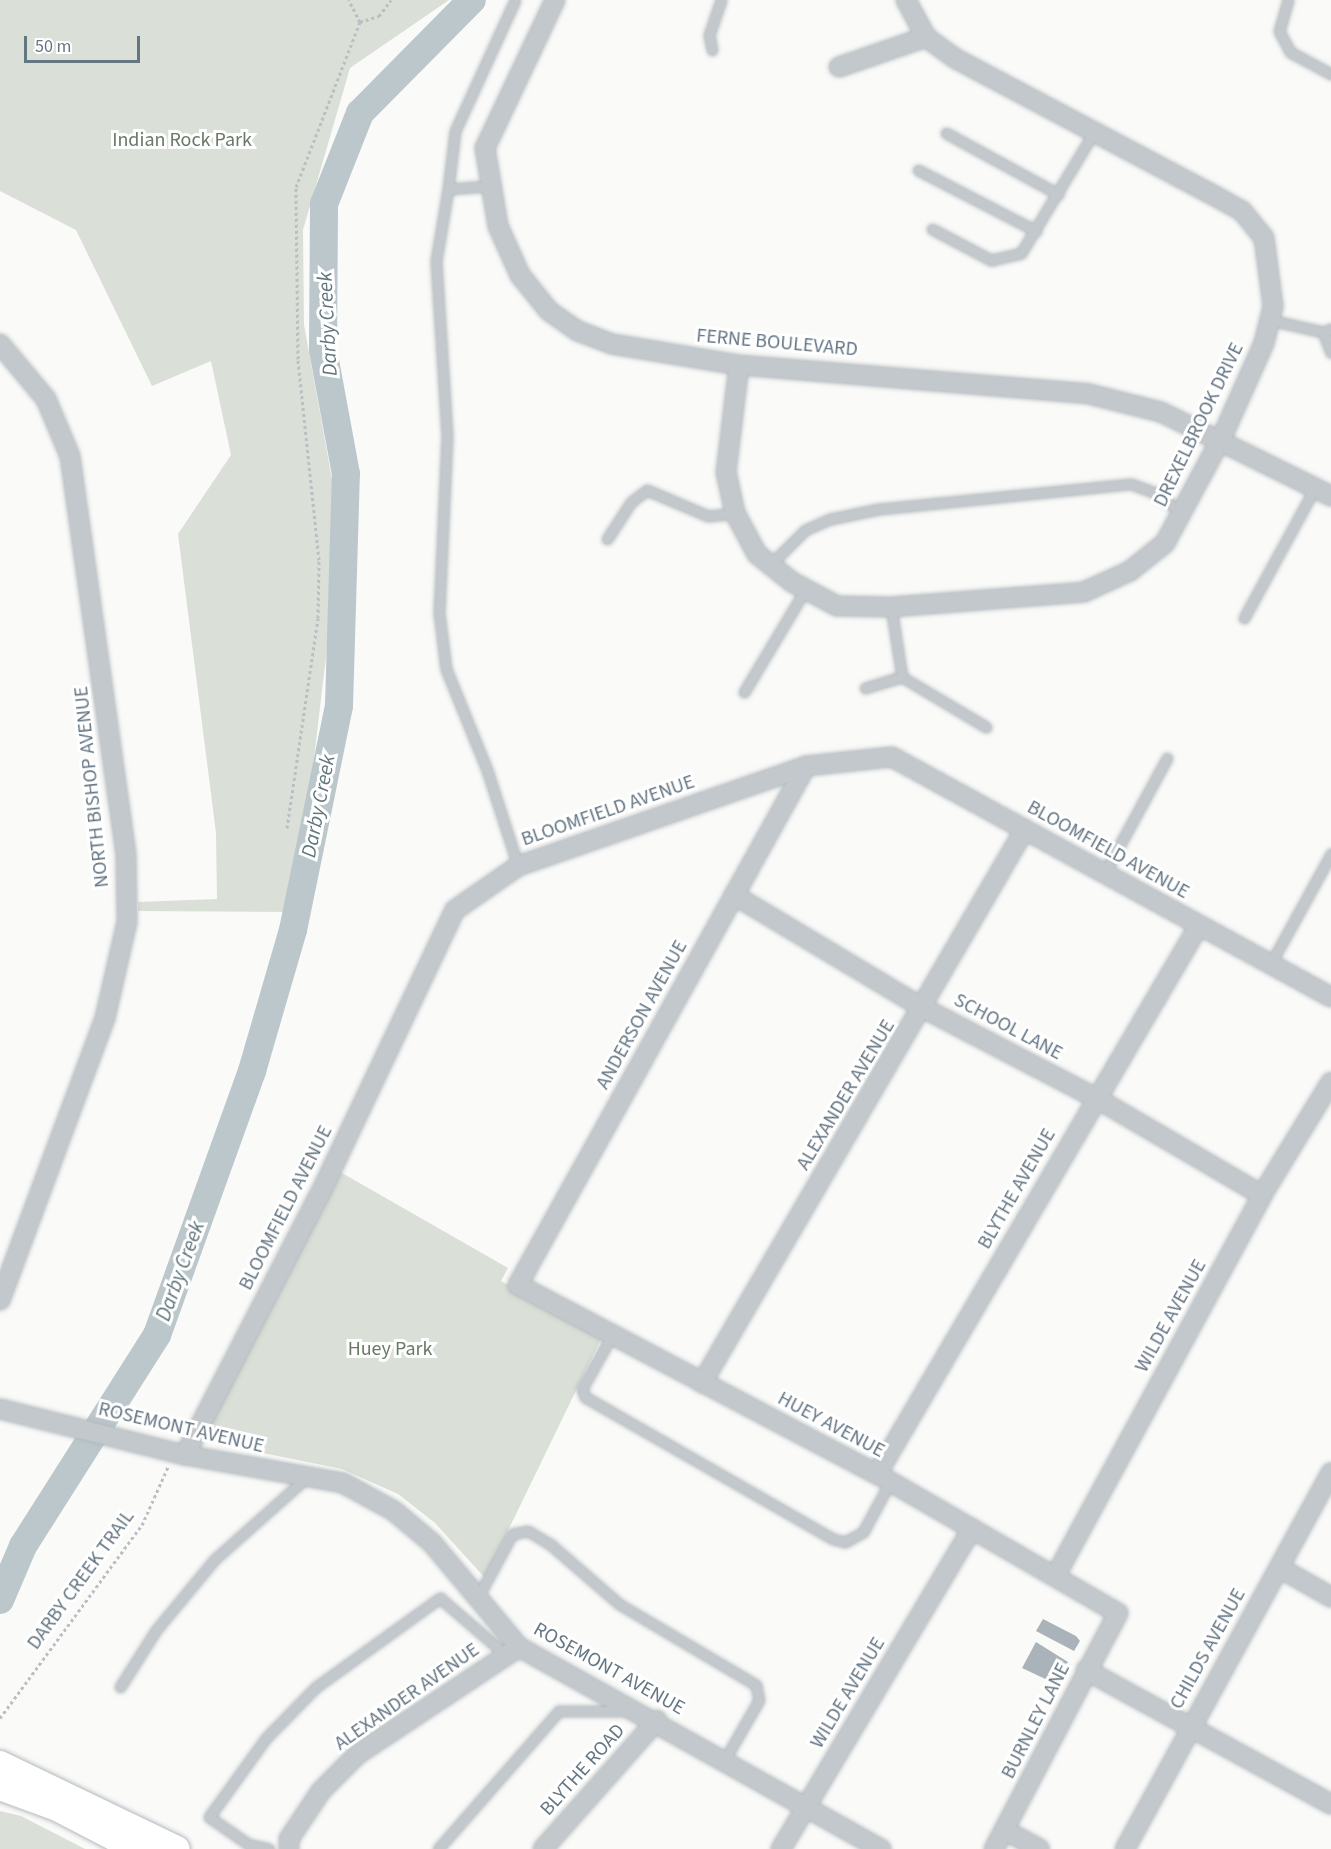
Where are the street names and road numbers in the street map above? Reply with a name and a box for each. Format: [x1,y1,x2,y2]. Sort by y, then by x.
street label: FERNE BOULEVARD [695,324,859,362]
street label: DREXELBROOK DRIVE [1149,339,1249,511]
street label: NORTH BISHOP AVENUE [69,685,115,889]
street label: BLOOMFIELD AVENUE [518,770,698,852]
street label: BLOOMFIELD AVENUE [1023,795,1193,905]
street label: ANDERSON AVENUE [591,936,693,1094]
street label: SCHOOL LANE [950,988,1066,1066]
street label: ALEXANDER AVENUE [792,1015,900,1175]
street label: BLOOMFIELD AVENUE [234,1122,338,1294]
street label: BLYTHE AVENUE [973,1124,1061,1254]
street label: WILDE AVENUE [1130,1255,1212,1377]
street label: HUEY AVENUE [773,1387,889,1463]
street label: ROSEMONT AVENUE [96,1397,266,1459]
street label: DARBY CREEK TRAIL [22,1506,140,1654]
street label: CHILDS AVENUE [1165,1584,1251,1714]
street label: ROSEMONT AVENUE [529,1617,689,1721]
street label: WILDE AVENUE [805,1633,891,1753]
street label: ALEXANDER AVENUE [330,1638,484,1756]
street label: BURNLEY LANE [997,1659,1075,1783]
street label: BLYTHE ROAD [536,1719,630,1821]

